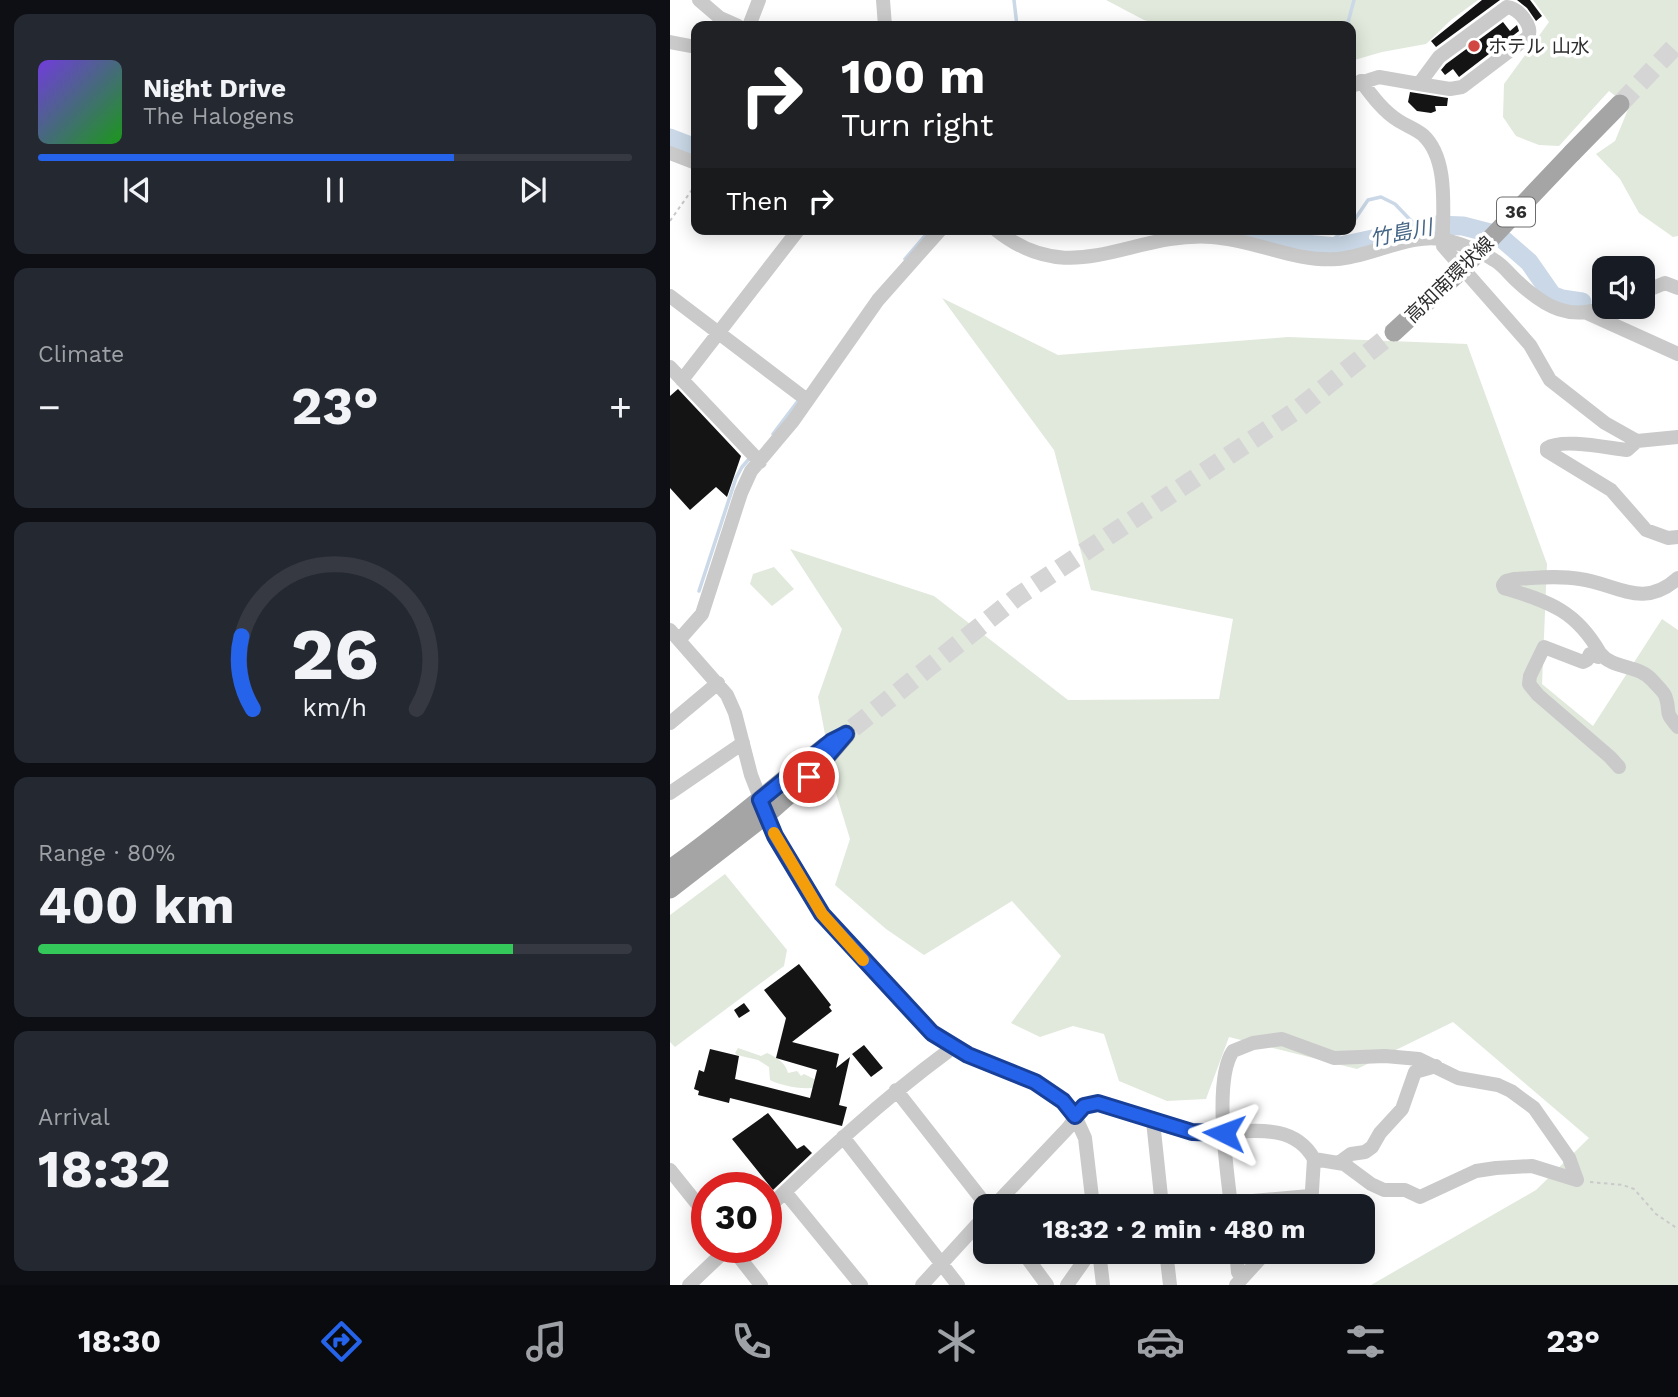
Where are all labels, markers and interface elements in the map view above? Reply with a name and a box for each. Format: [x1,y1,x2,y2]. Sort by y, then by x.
place label: ホテル 山水 [1488,35,1589,58]
marker: ホテル 山水 [1466,38,1482,54]
text: 100 m [841,47,985,105]
icon: right [726,49,817,140]
text: Night Drive [143,73,286,103]
text: The Halogens [143,103,294,130]
text: Turn right [841,106,993,144]
icon: previous [118,171,156,209]
icon: pause [316,171,354,209]
icon: next [514,171,552,209]
icon: right [802,182,840,220]
text: Then [726,186,788,216]
road number: 36 [1497,197,1535,226]
water label: 竹島川 [1368,214,1436,251]
street label: 高知南環状線 [1400,231,1498,327]
map controls [1592,256,1655,319]
button: sound [1592,256,1655,319]
text: Climate [38,341,124,368]
text: 23° [291,376,379,437]
text: − [38,385,61,429]
text: + [609,385,632,429]
text: 26 [291,611,379,697]
text: km/h [303,692,367,721]
pin [779,747,839,807]
icon: arrive [790,758,828,796]
text: Range · 80% [38,840,175,867]
text: 400 km [38,875,235,936]
position arrow [1187,1096,1261,1170]
text: Arrival [38,1104,110,1131]
text: 18:32 [38,1139,171,1200]
speed limit sign: 30 [691,1172,782,1263]
text: 18:32 · 2 min · 480 m [1042,1214,1306,1244]
icon: directions [317,1317,366,1366]
icon: music [522,1317,571,1366]
icon: phone [727,1317,776,1366]
icon: climate [932,1317,981,1366]
icon: car [1136,1317,1185,1366]
icon: filters [1341,1317,1390,1366]
text: 18:30 [78,1322,161,1360]
text: 23° [1546,1322,1600,1360]

